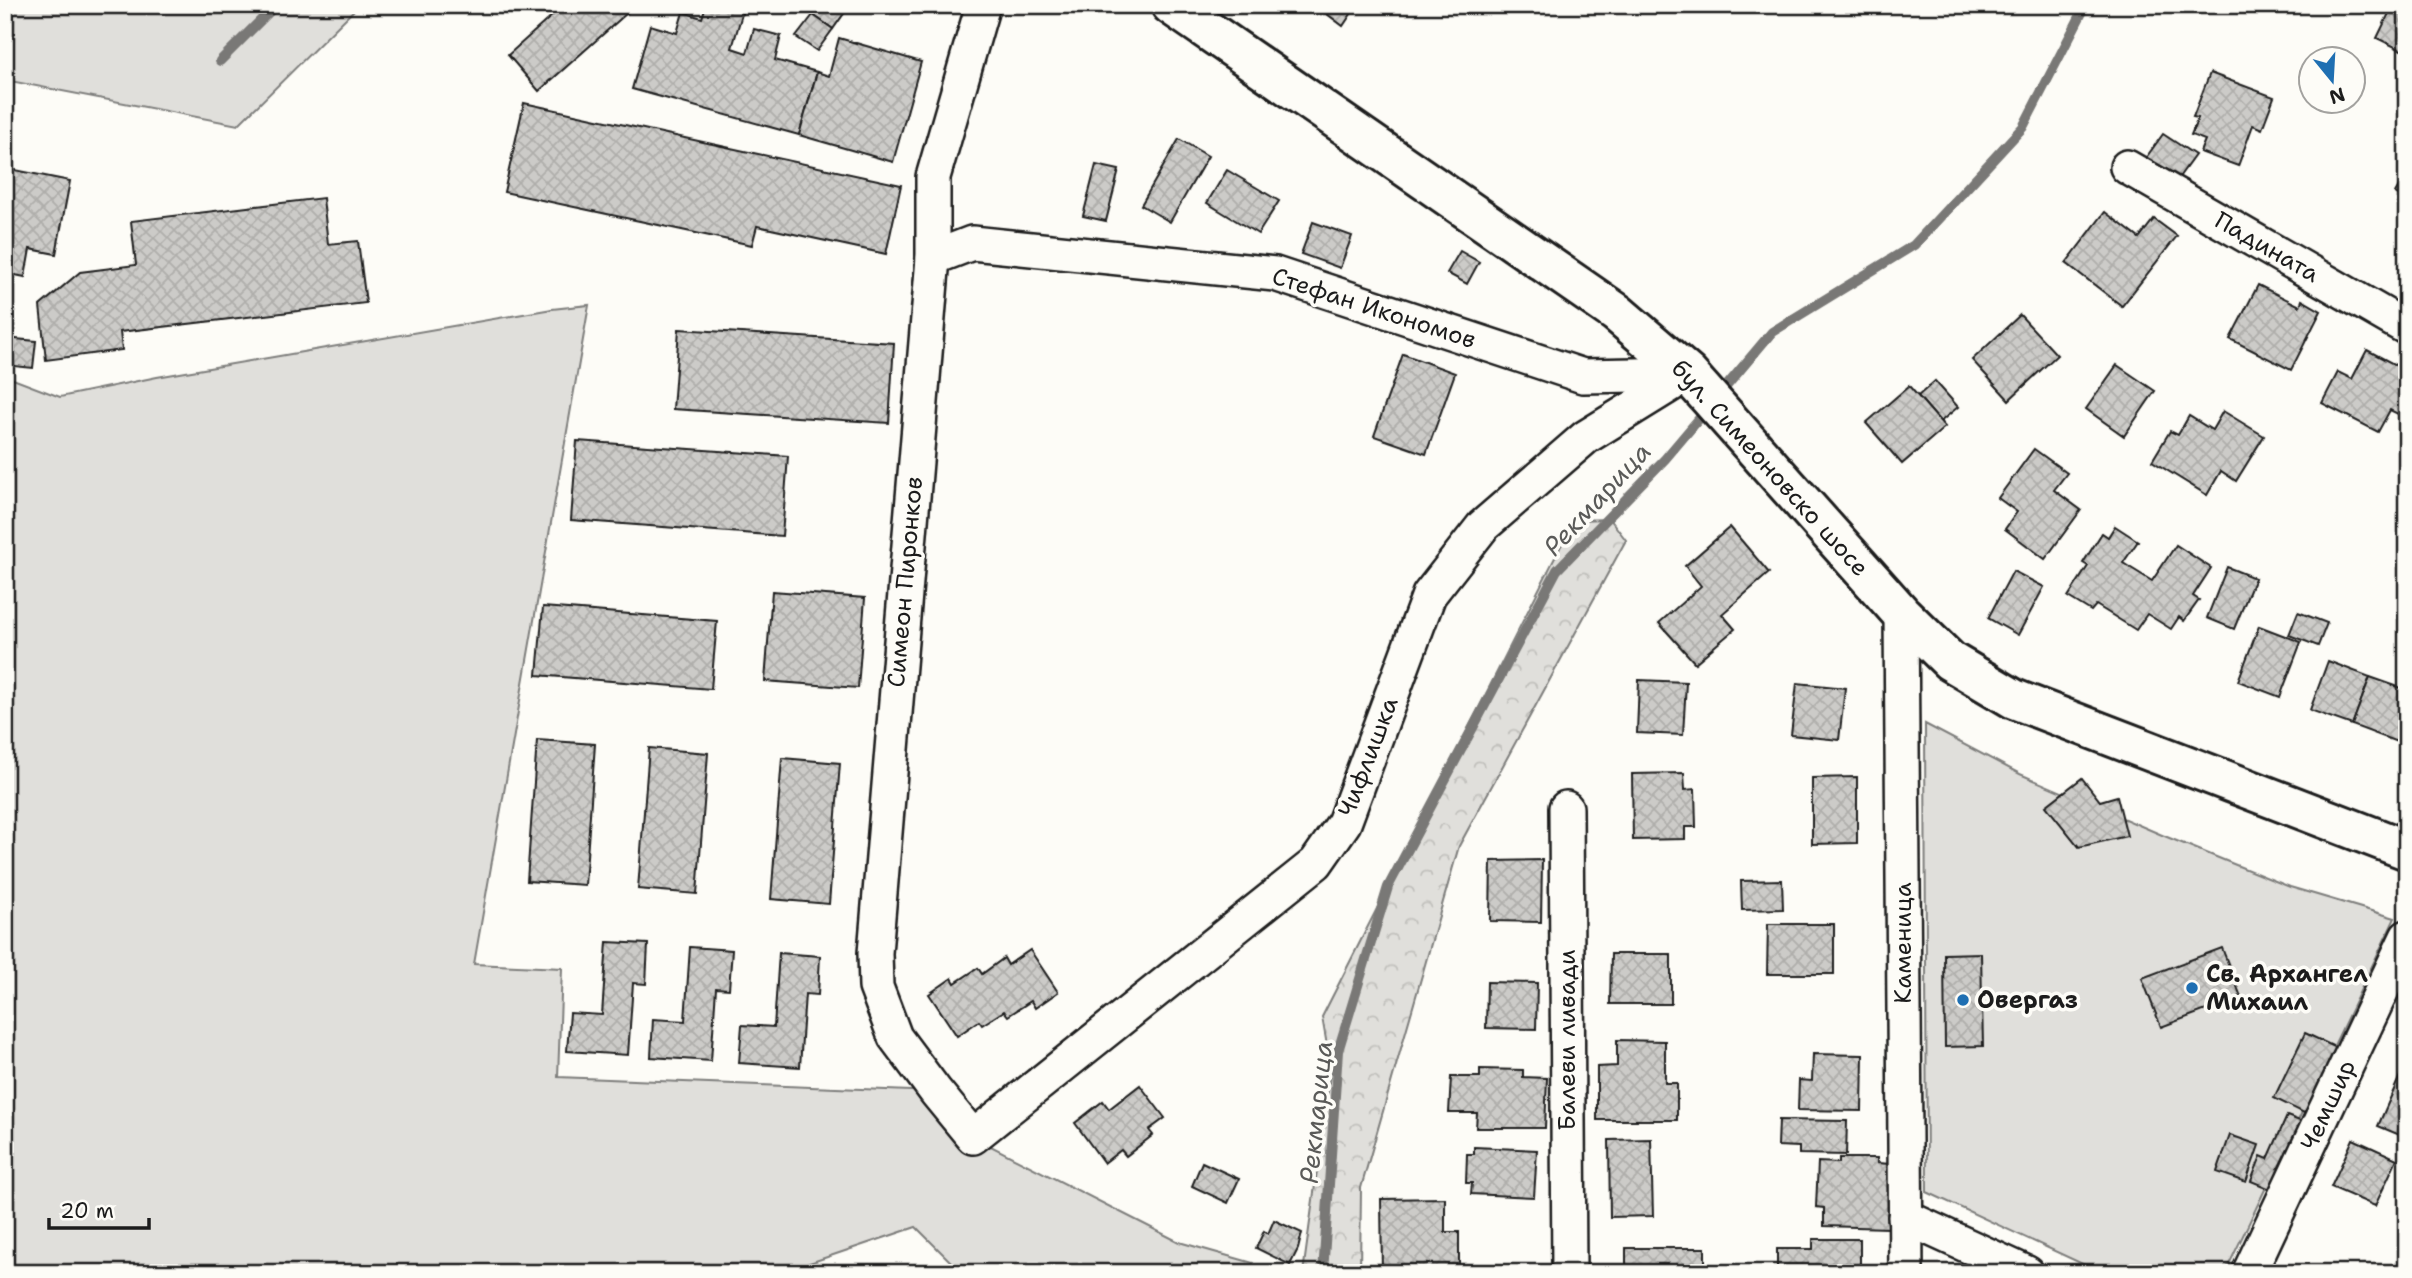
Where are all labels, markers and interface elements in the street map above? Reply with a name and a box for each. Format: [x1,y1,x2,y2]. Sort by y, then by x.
north arrow [2296,46,2366,116]
text: N [2326,81,2348,110]
street label: Падината [2209,204,2325,290]
street label: Стефан Икономов [1268,260,1480,356]
street label: бул. Симеоновско шосе [1664,353,1876,583]
water label: Рекмарица [1535,434,1658,563]
street label: Симеон Пиронков [880,475,930,689]
street label: Чифлишка [1331,693,1405,821]
street label: Каменица [1887,882,1919,1004]
street label: Балеви ливади [1551,949,1583,1131]
place label: Св. Архангел Михаил [2206,958,2368,1018]
marker: Св. Архангел Михаил [2184,980,2200,996]
place label: Овергаз [1977,984,2078,1016]
marker: Овергаз [1955,992,1971,1008]
water label: Рекмарица [1291,1039,1340,1185]
street label: Чемшир [2293,1054,2363,1156]
scale bar [49,1187,149,1231]
text: 20 m [60,1197,114,1225]

